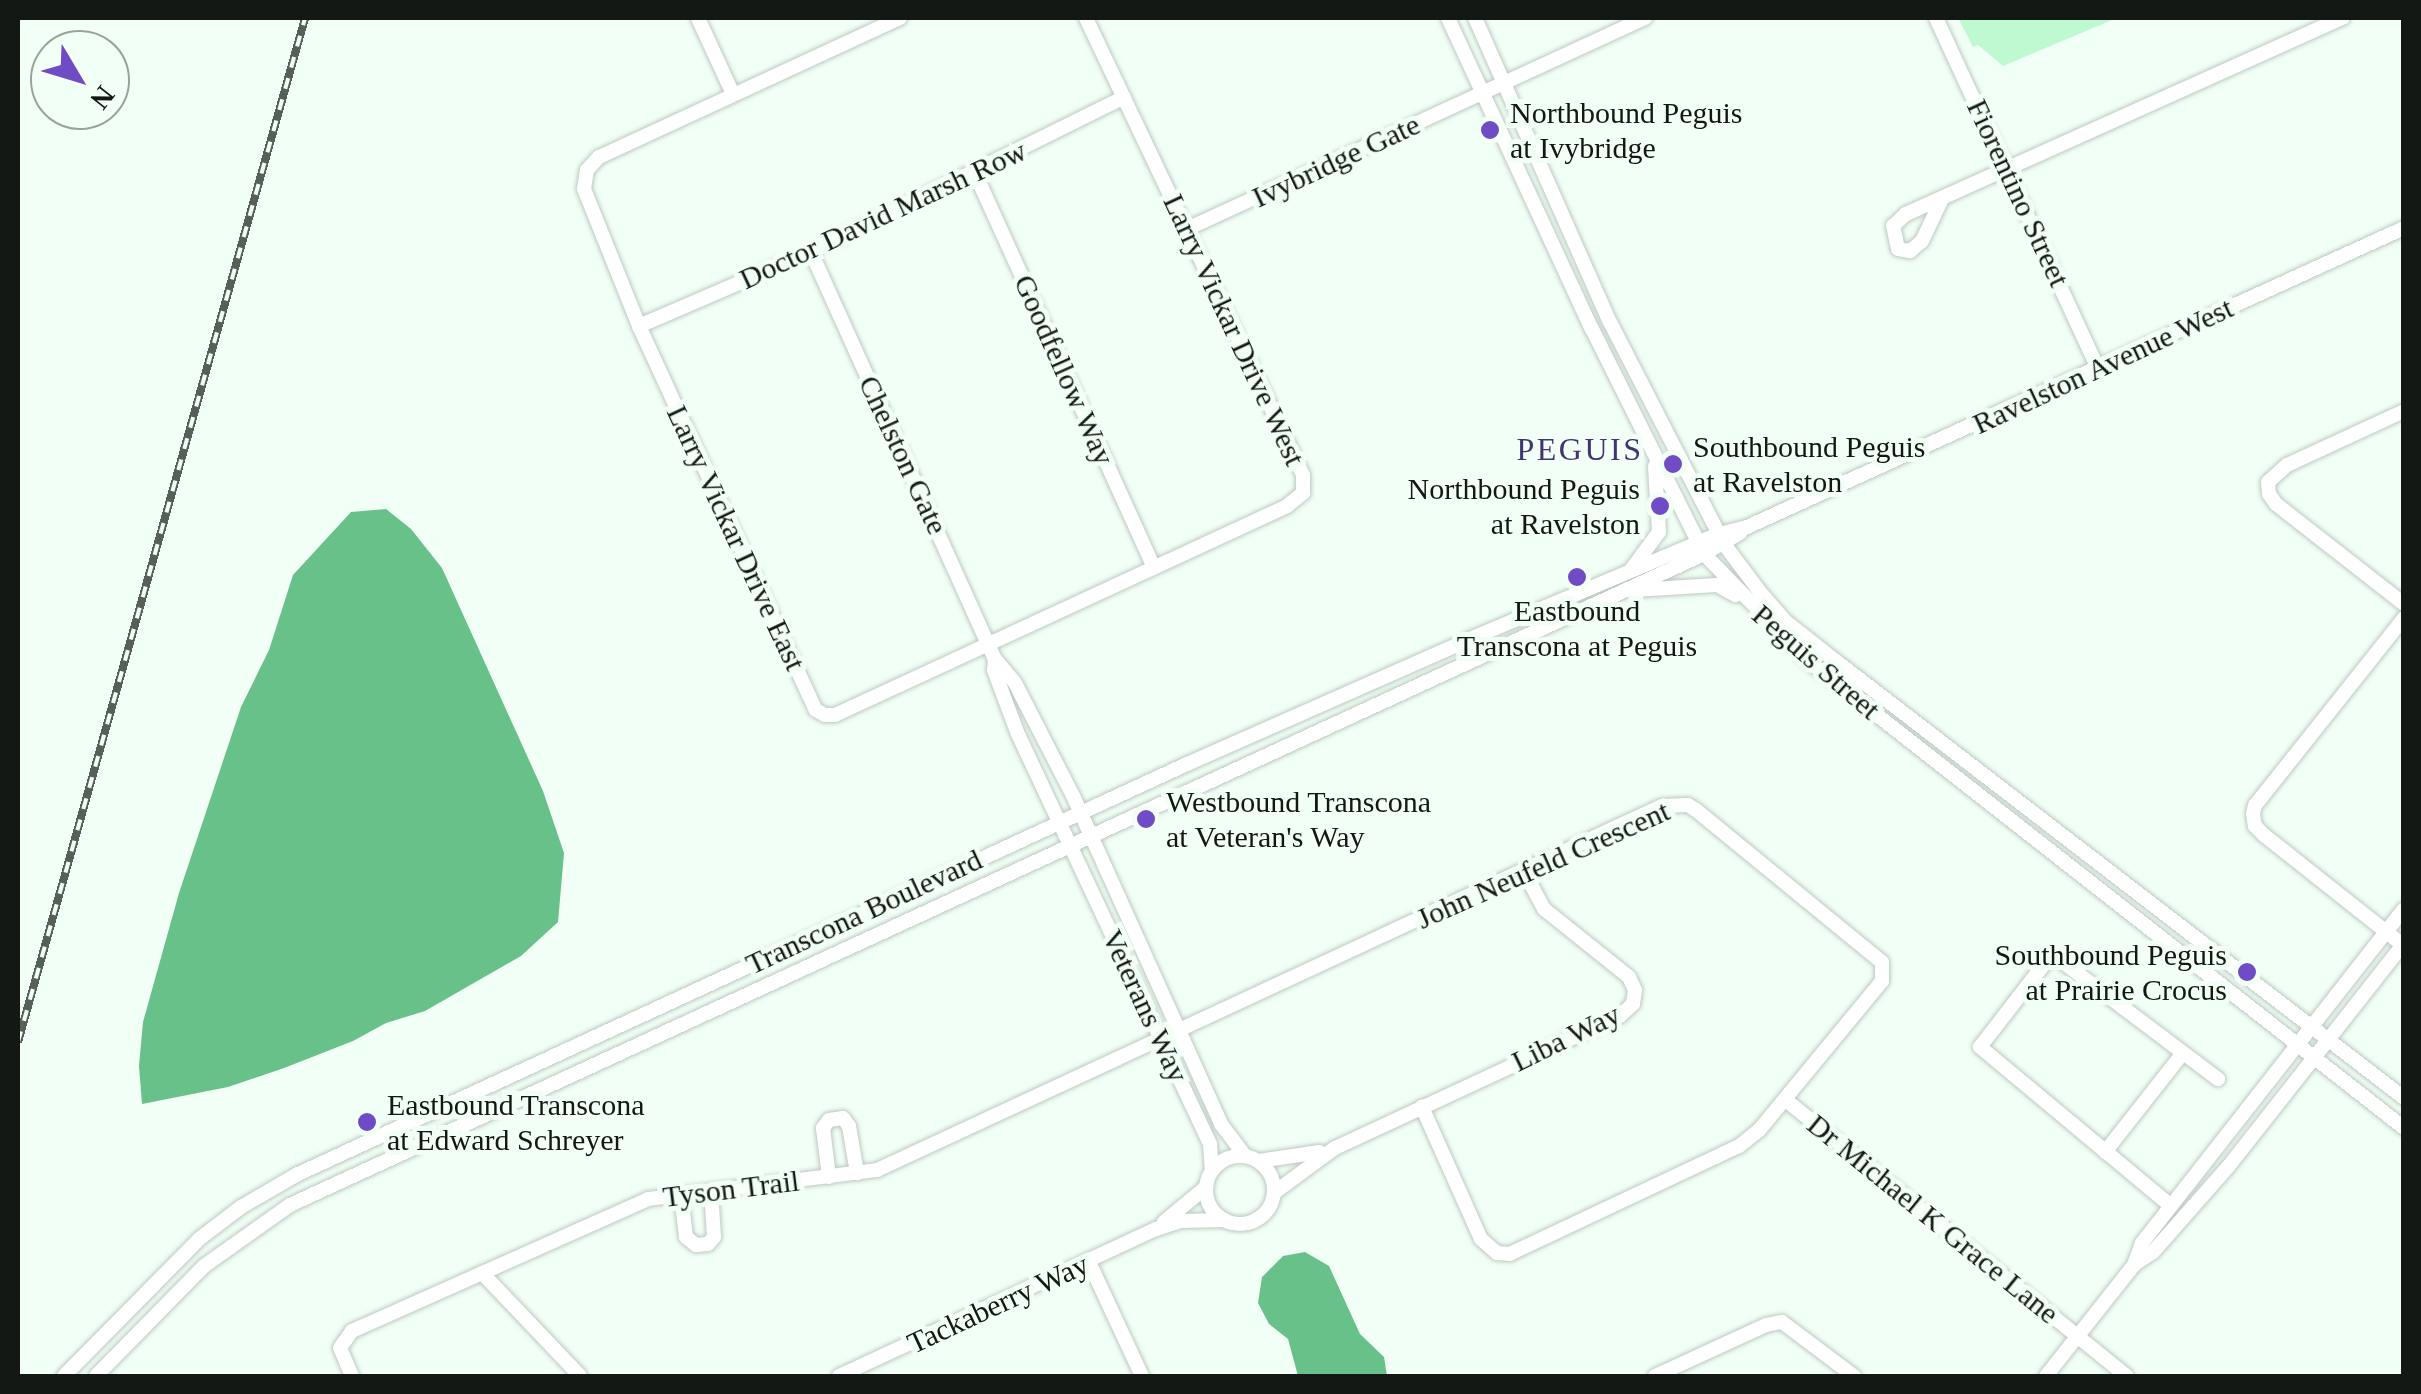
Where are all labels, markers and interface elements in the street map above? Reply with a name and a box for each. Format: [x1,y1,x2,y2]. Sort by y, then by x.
north arrow [30,30,130,130]
text: N [84,80,121,115]
street label: Fiorentino Street [1959,94,2077,292]
place label: Northbound Peguis at Ivybridge [1510,95,1742,166]
street label: Ivybridge Gate [1246,106,1426,216]
marker: Northbound Peguis at Ivybridge [1479,119,1501,141]
street label: Doctor David Marsh Row [734,133,1032,297]
street label: Larry Vickar Drive West [1155,188,1313,472]
street label: Goodfellow Way [1006,269,1122,471]
street label: Ravelston Avenue West [1966,289,2240,443]
street label: Chelston Gate [851,370,955,540]
street label: Larry Vickar Drive East [659,399,813,677]
place label: Southbound Peguis at Ravelston [1693,429,1926,500]
district label: PEGUIS [1516,430,1644,468]
marker: Southbound Peguis at Ravelston [1662,453,1684,475]
place label: Northbound Peguis at Ravelston [1408,471,1640,542]
marker: Northbound Peguis at Ravelston [1649,495,1671,517]
marker: Eastbound Transcona at Peguis [1566,566,1588,588]
place label: Eastbound Transcona at Peguis [1457,593,1697,664]
street label: Peguis Street [1745,597,1887,727]
place label: Westbound Transcona at Veteran's Way [1166,784,1432,854]
street label: John Neufeld Crescent [1411,793,1675,937]
marker: Westbound Transcona at Veteran's Way [1135,808,1157,830]
street label: Transcona Boulevard [740,842,988,982]
street label: Veterans Way [1094,924,1196,1088]
place label: Southbound Peguis at Prairie Crocus [1994,937,2227,1008]
marker: Southbound Peguis at Prairie Crocus [2236,961,2258,983]
street label: Liba Way [1506,996,1626,1080]
place label: Eastbound Transcona at Edward Schreyer [387,1087,645,1158]
street label: Dr Michael K Grace Lane [1800,1106,2066,1332]
marker: Eastbound Transcona at Edward Schreyer [356,1111,378,1133]
street label: Tyson Trail [660,1163,802,1215]
street label: Tackaberry Way [901,1246,1095,1362]

